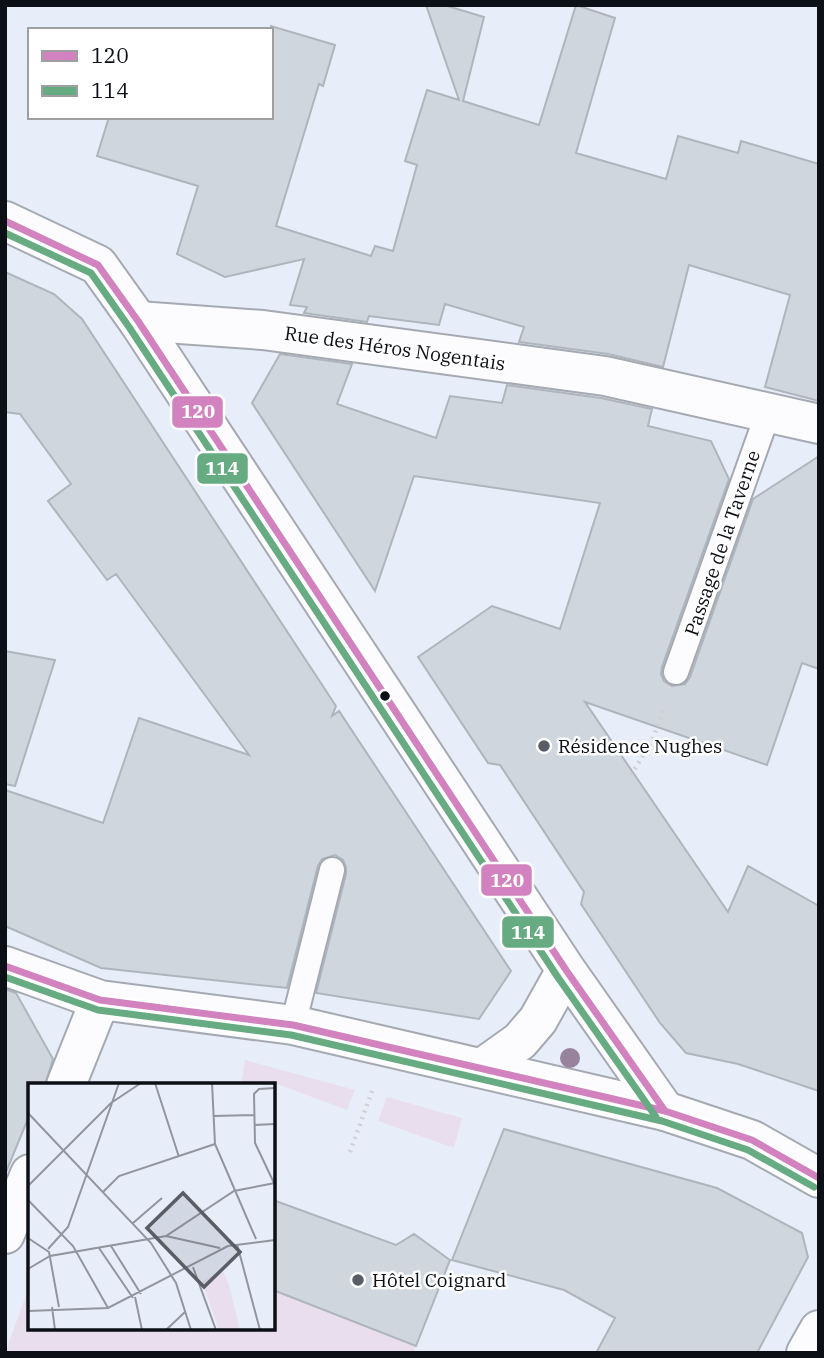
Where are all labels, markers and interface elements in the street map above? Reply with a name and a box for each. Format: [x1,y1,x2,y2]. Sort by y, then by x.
legend [28,28,273,119]
text: 120 [91,41,129,69]
text: 114 [91,76,129,104]
street label: Rue des Héros Nogentais [283,321,507,375]
line badge: 120 [171,395,224,429]
text: 120 [181,399,215,423]
street label: Passage de la Taverne [679,447,765,639]
line badge: 114 [196,452,249,485]
text: 114 [205,456,239,480]
unlabelled marker [378,689,392,703]
place label: Résidence Nughes [558,734,722,758]
marker: Résidence Nughes [536,738,552,754]
line badge: 120 [480,863,533,897]
text: 120 [490,868,524,892]
line badge: 114 [501,915,555,949]
text: 114 [511,920,545,944]
inset map [28,1083,275,1330]
place label: Hôtel Coignard [372,1268,506,1292]
marker: Hôtel Coignard [350,1272,366,1288]

